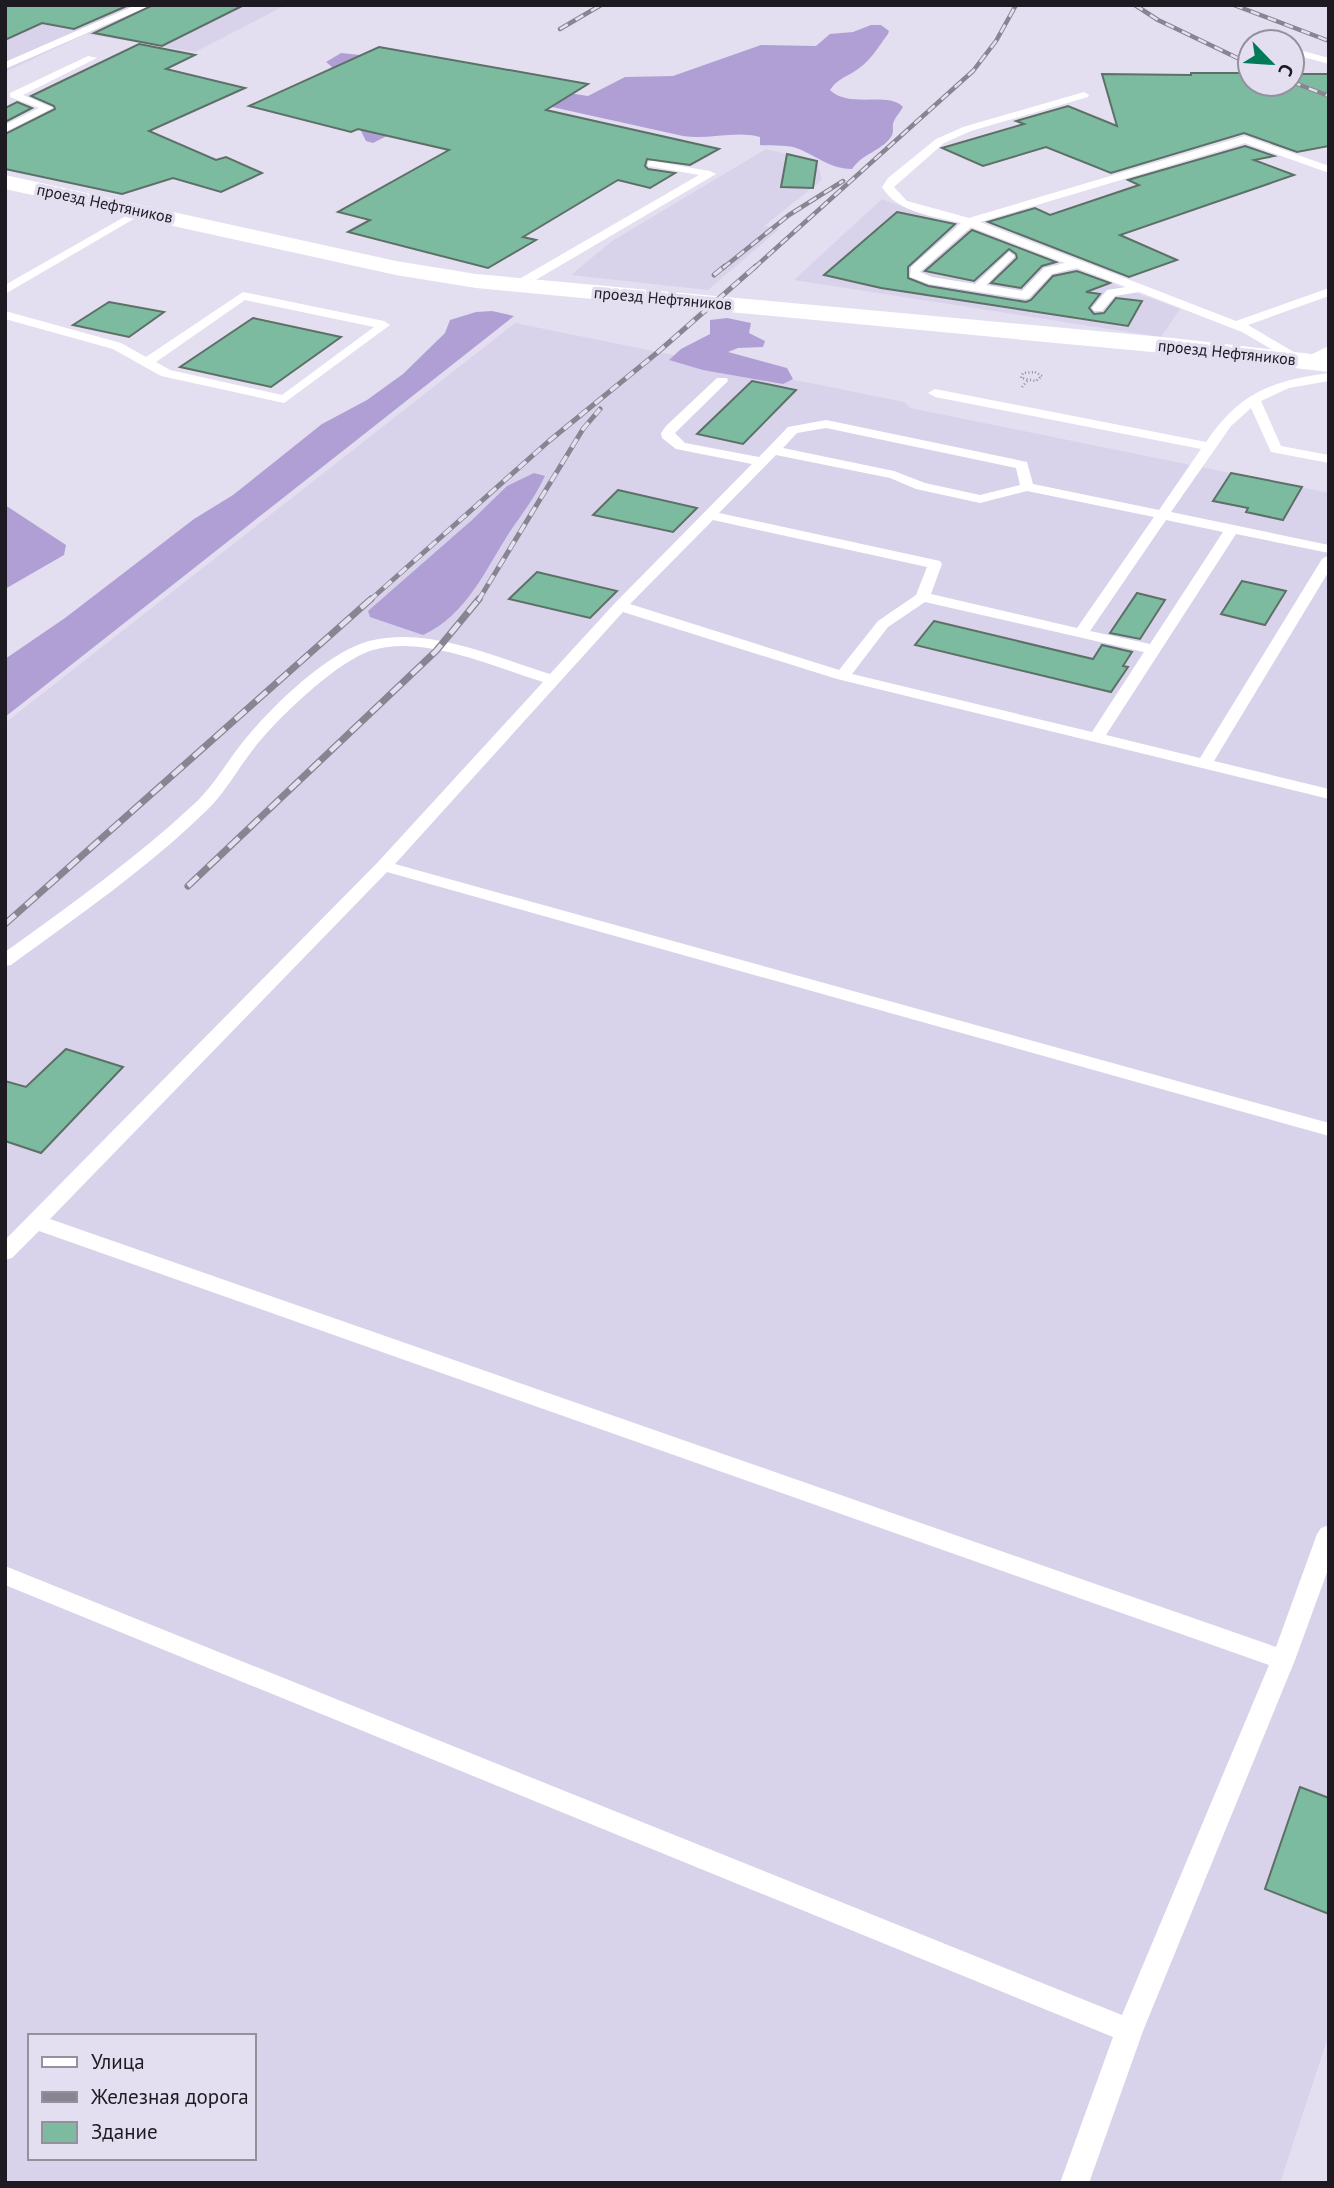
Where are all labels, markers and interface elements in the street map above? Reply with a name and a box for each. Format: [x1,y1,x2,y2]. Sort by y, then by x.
north arrow [1236,28,1306,98]
text: С [1273,60,1300,80]
street label: проезд Нефтяников [35,179,175,227]
street label: проезд Нефтяников [593,282,733,314]
street label: проезд Нефтяников [1157,335,1297,369]
legend [28,2034,256,2160]
text: Улица [91,2048,145,2075]
text: Железная дорога [90,2083,249,2110]
text: Здание [91,2118,158,2145]

